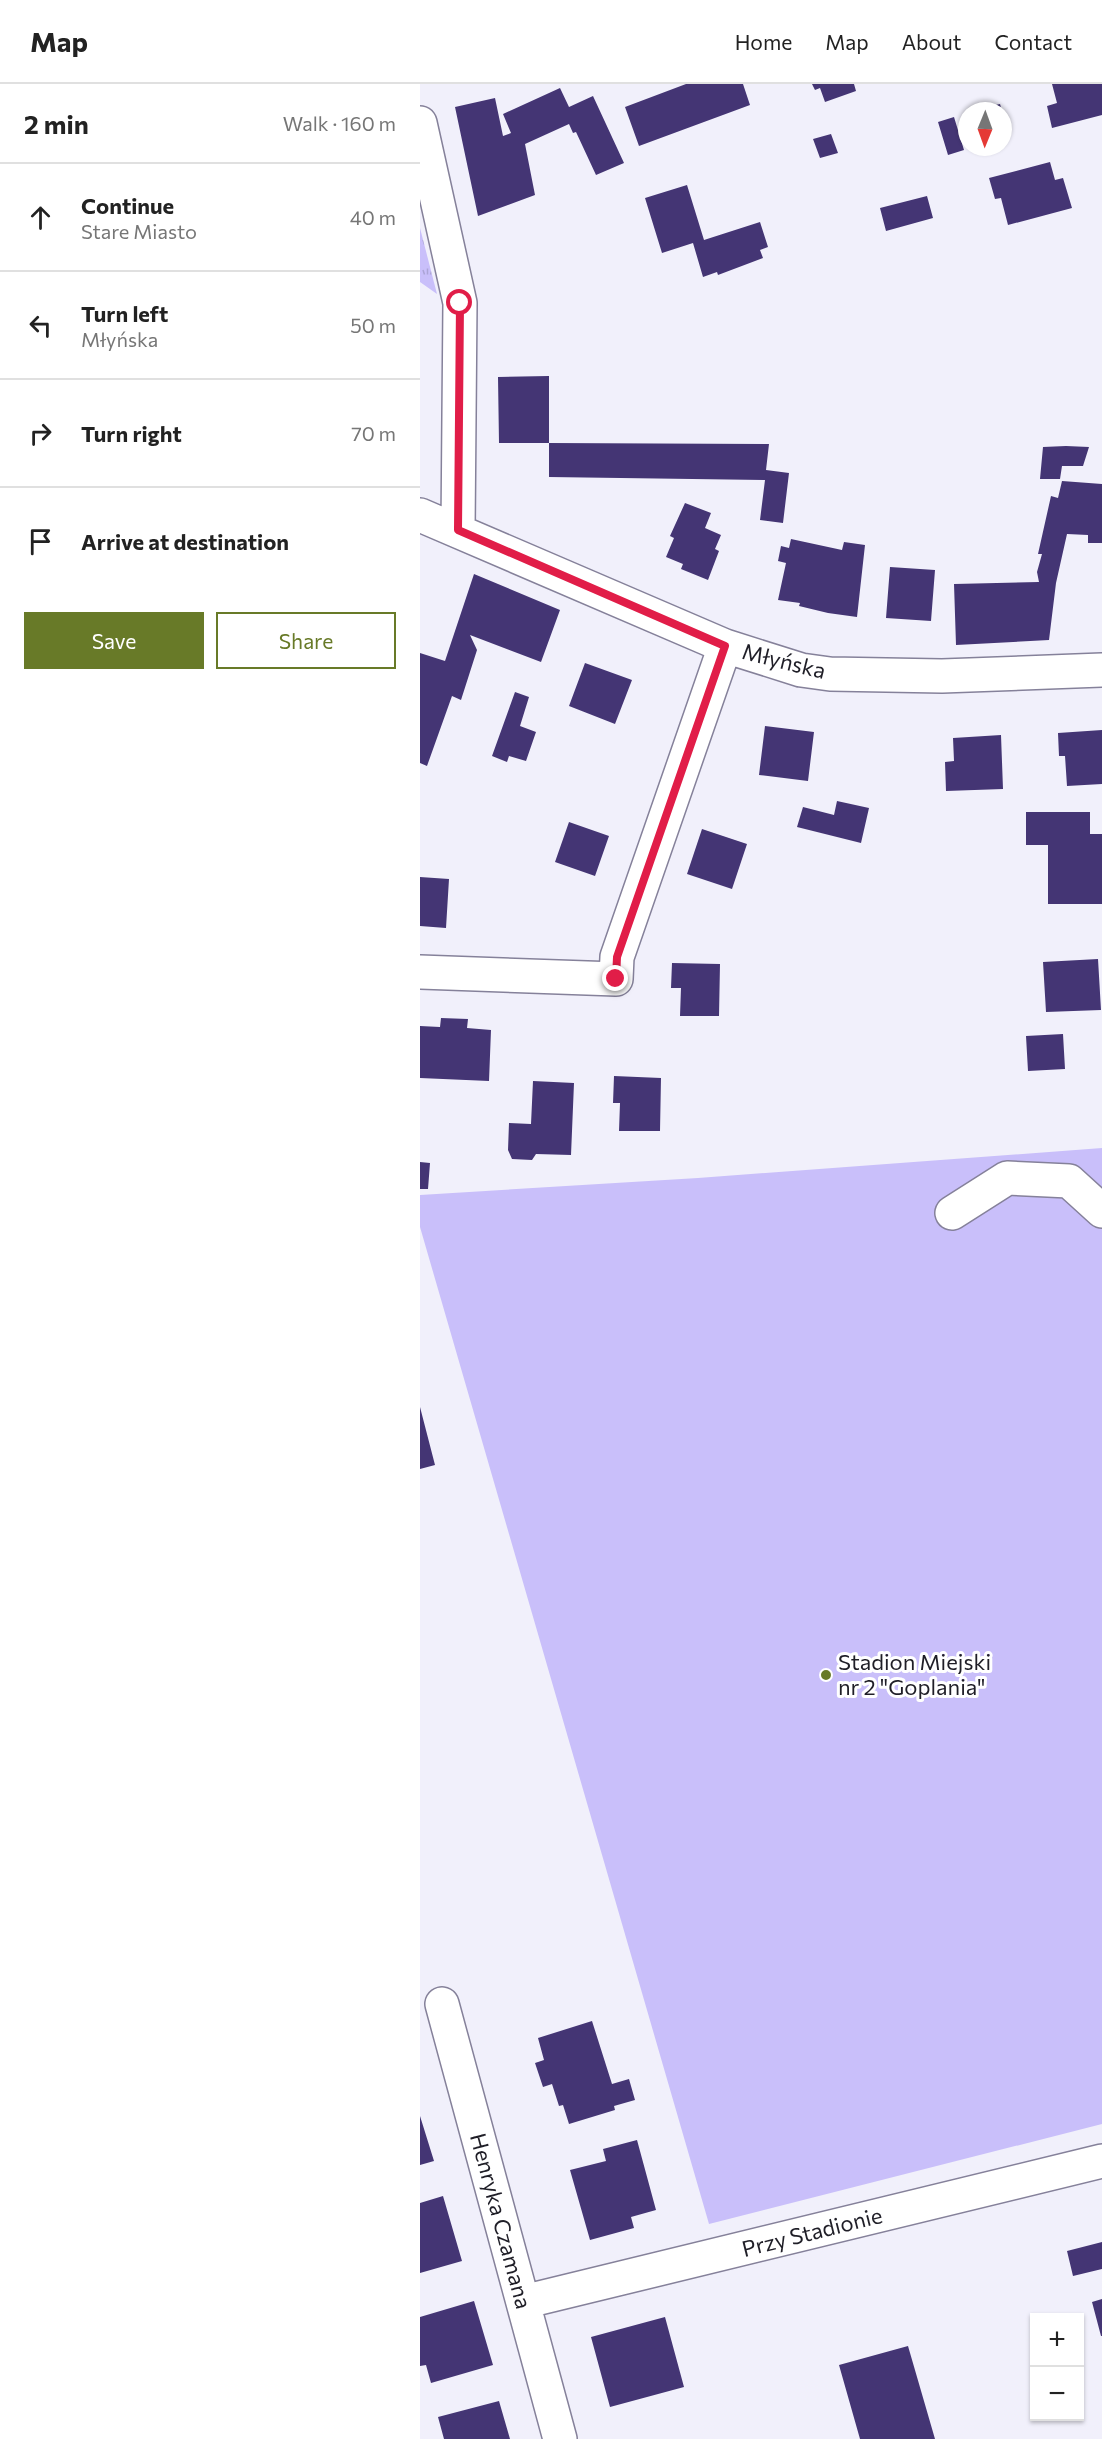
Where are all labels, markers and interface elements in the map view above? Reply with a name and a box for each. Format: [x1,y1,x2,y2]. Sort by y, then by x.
text: Map [30,24,88,58]
text: Home [735,29,792,54]
text: Map [825,29,869,54]
text: About [902,29,961,54]
text: Contact [994,29,1072,54]
north arrow [958,102,1012,156]
text: 2 min [24,108,89,139]
text: Walk · 160 m [283,111,396,135]
text: Continue [81,192,174,219]
icon: ahead [24,201,57,234]
text: 40 m [350,205,396,229]
text: Stare Miasto [81,219,197,243]
route start [446,289,472,315]
text: Turn left [81,300,168,327]
icon: left [24,309,57,342]
text: 50 m [350,313,396,337]
text: Młyńska [81,327,158,351]
icon: right [24,417,57,450]
text: Turn right [81,420,182,447]
text: 70 m [351,421,396,445]
icon: arrive [24,525,57,558]
text: Arrive at destination [81,528,289,555]
button: Save [24,612,204,669]
button: Share [216,612,396,669]
street label: Młyńska [740,637,829,684]
route end [602,965,628,991]
place label: Stadion Miejski nr 2 "Goplania" [838,1648,991,1700]
marker: Stadion Miejski nr 2 "Goplania" [819,1668,833,1682]
street label: Henryka Czamana [465,2130,538,2312]
street label: Przy Stadionie [739,2201,885,2262]
map controls [1030,2313,1084,2421]
button: + [1030,2313,1084,2367]
button: − [1030,2367,1084,2421]

